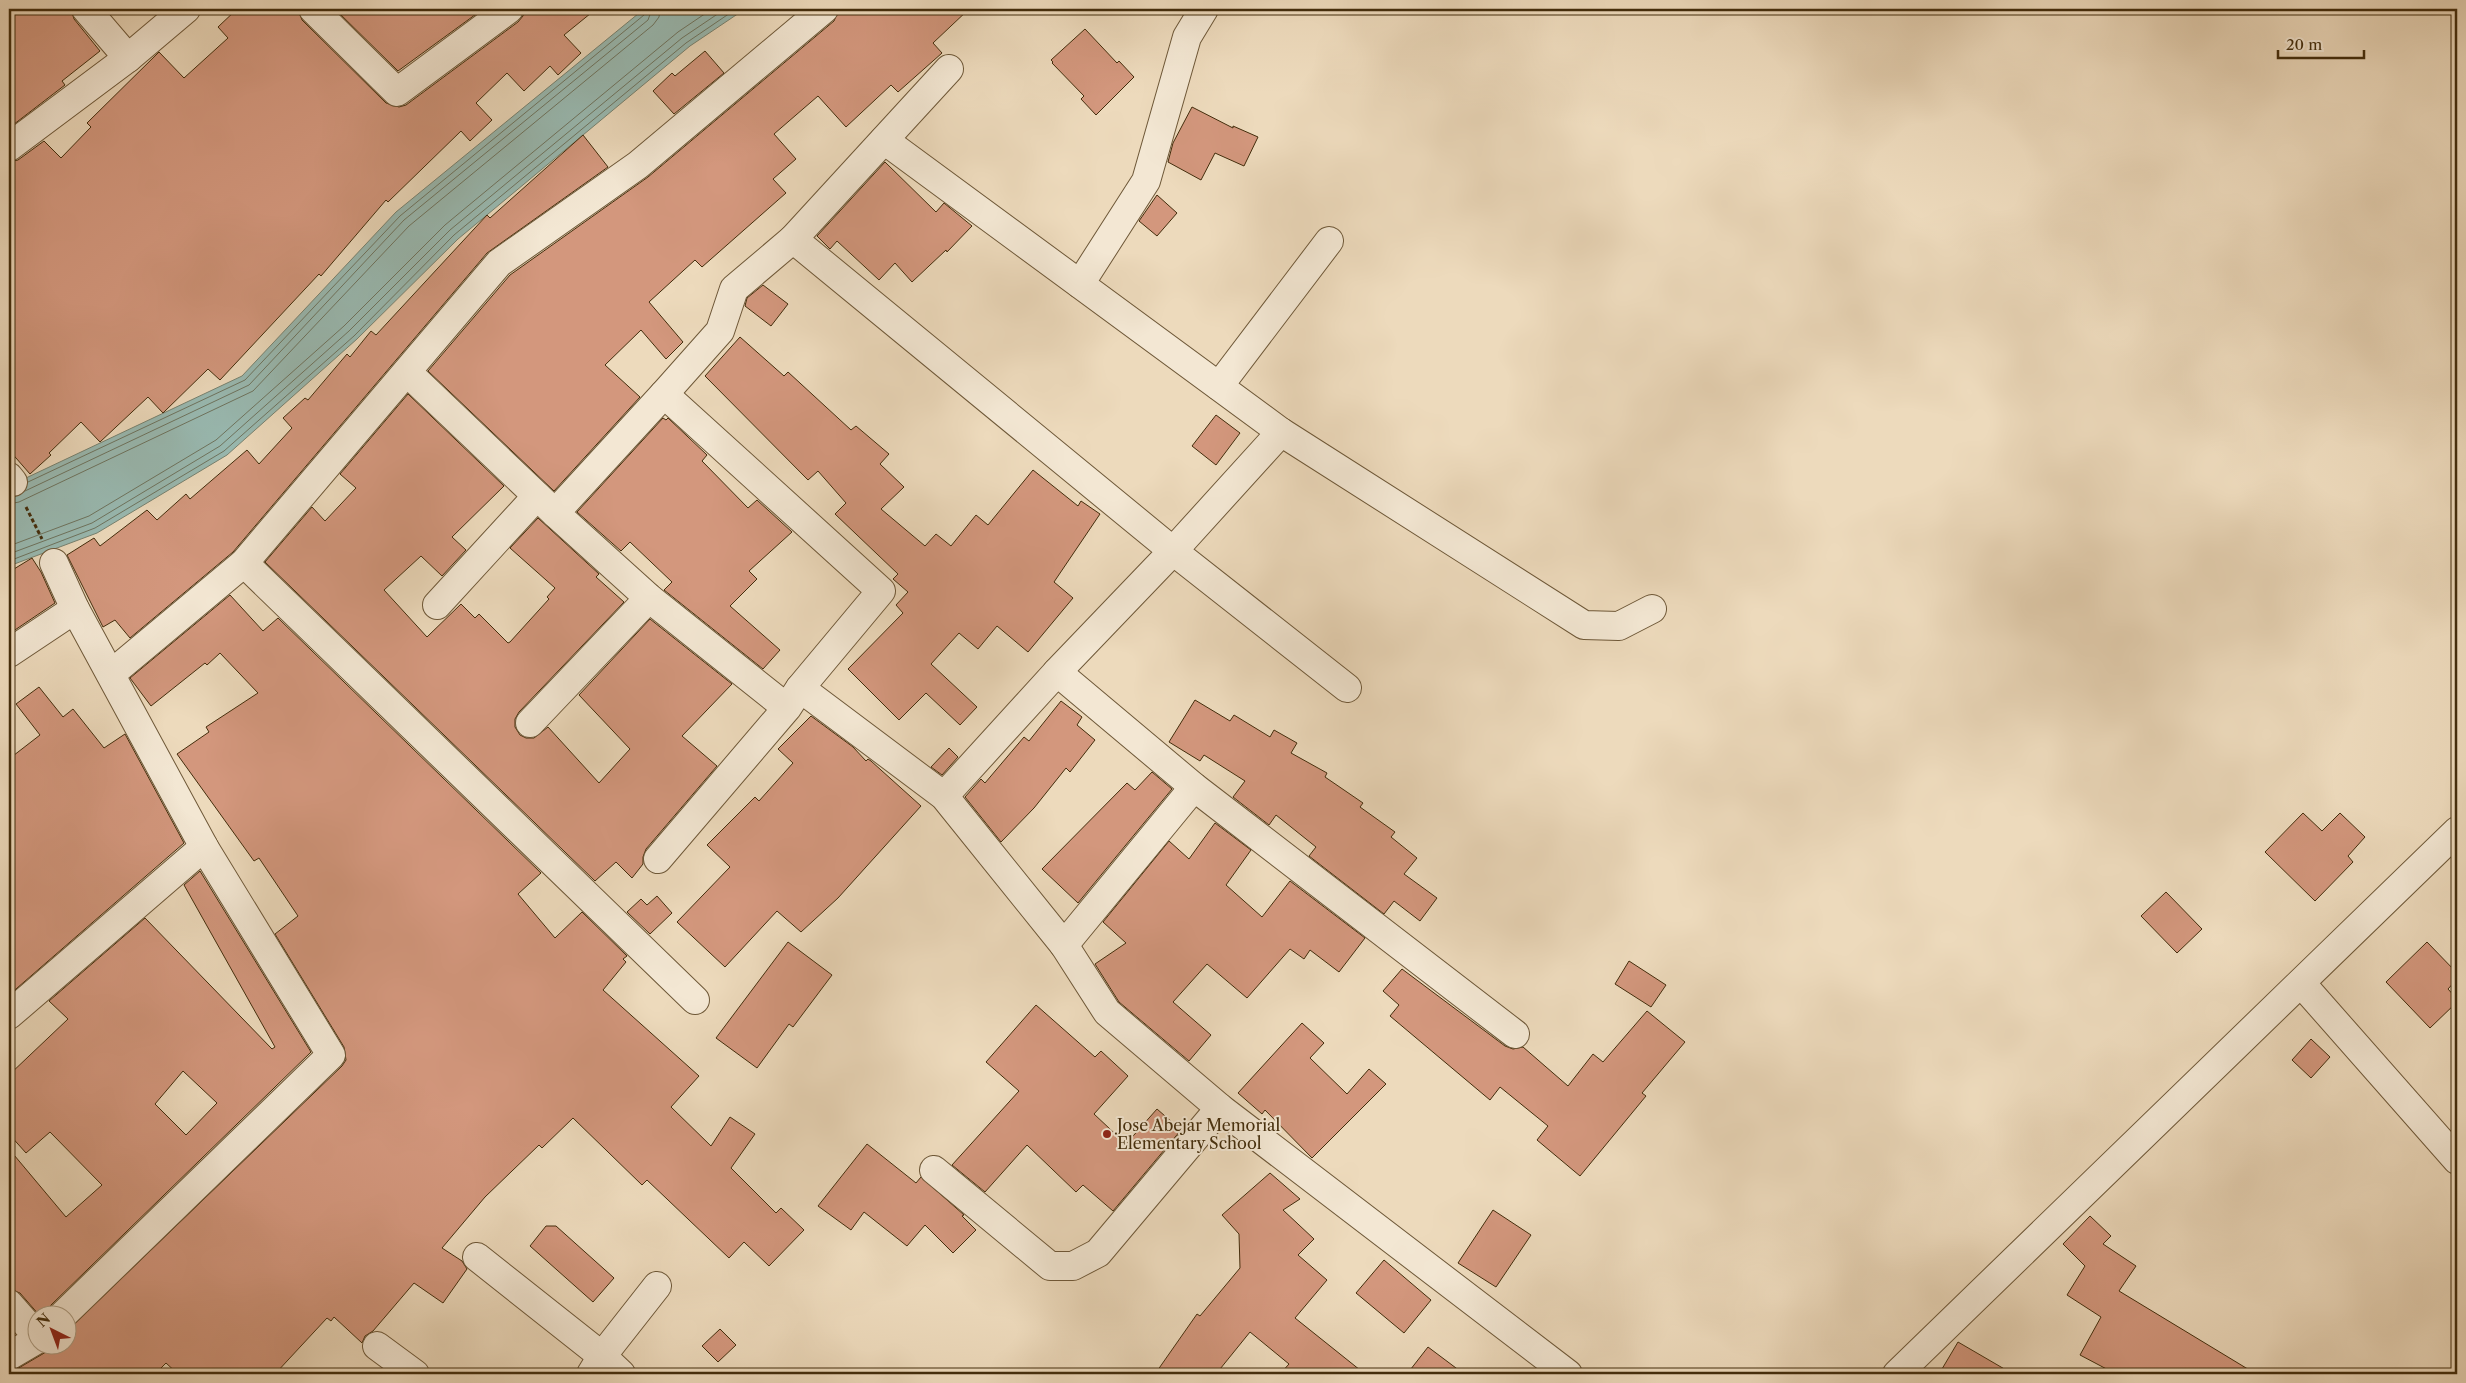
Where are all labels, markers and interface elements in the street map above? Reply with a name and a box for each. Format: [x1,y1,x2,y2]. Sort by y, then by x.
scale bar [2278,28,2365,60]
text: 20 m [2286,35,2322,54]
place label: Jose Abejar Memorial Elementary School [1114,1115,1280,1153]
marker: Jose Abejar Memorial Elementary School [1101,1128,1113,1140]
north arrow [28,1306,78,1356]
text: N [33,1310,54,1331]

